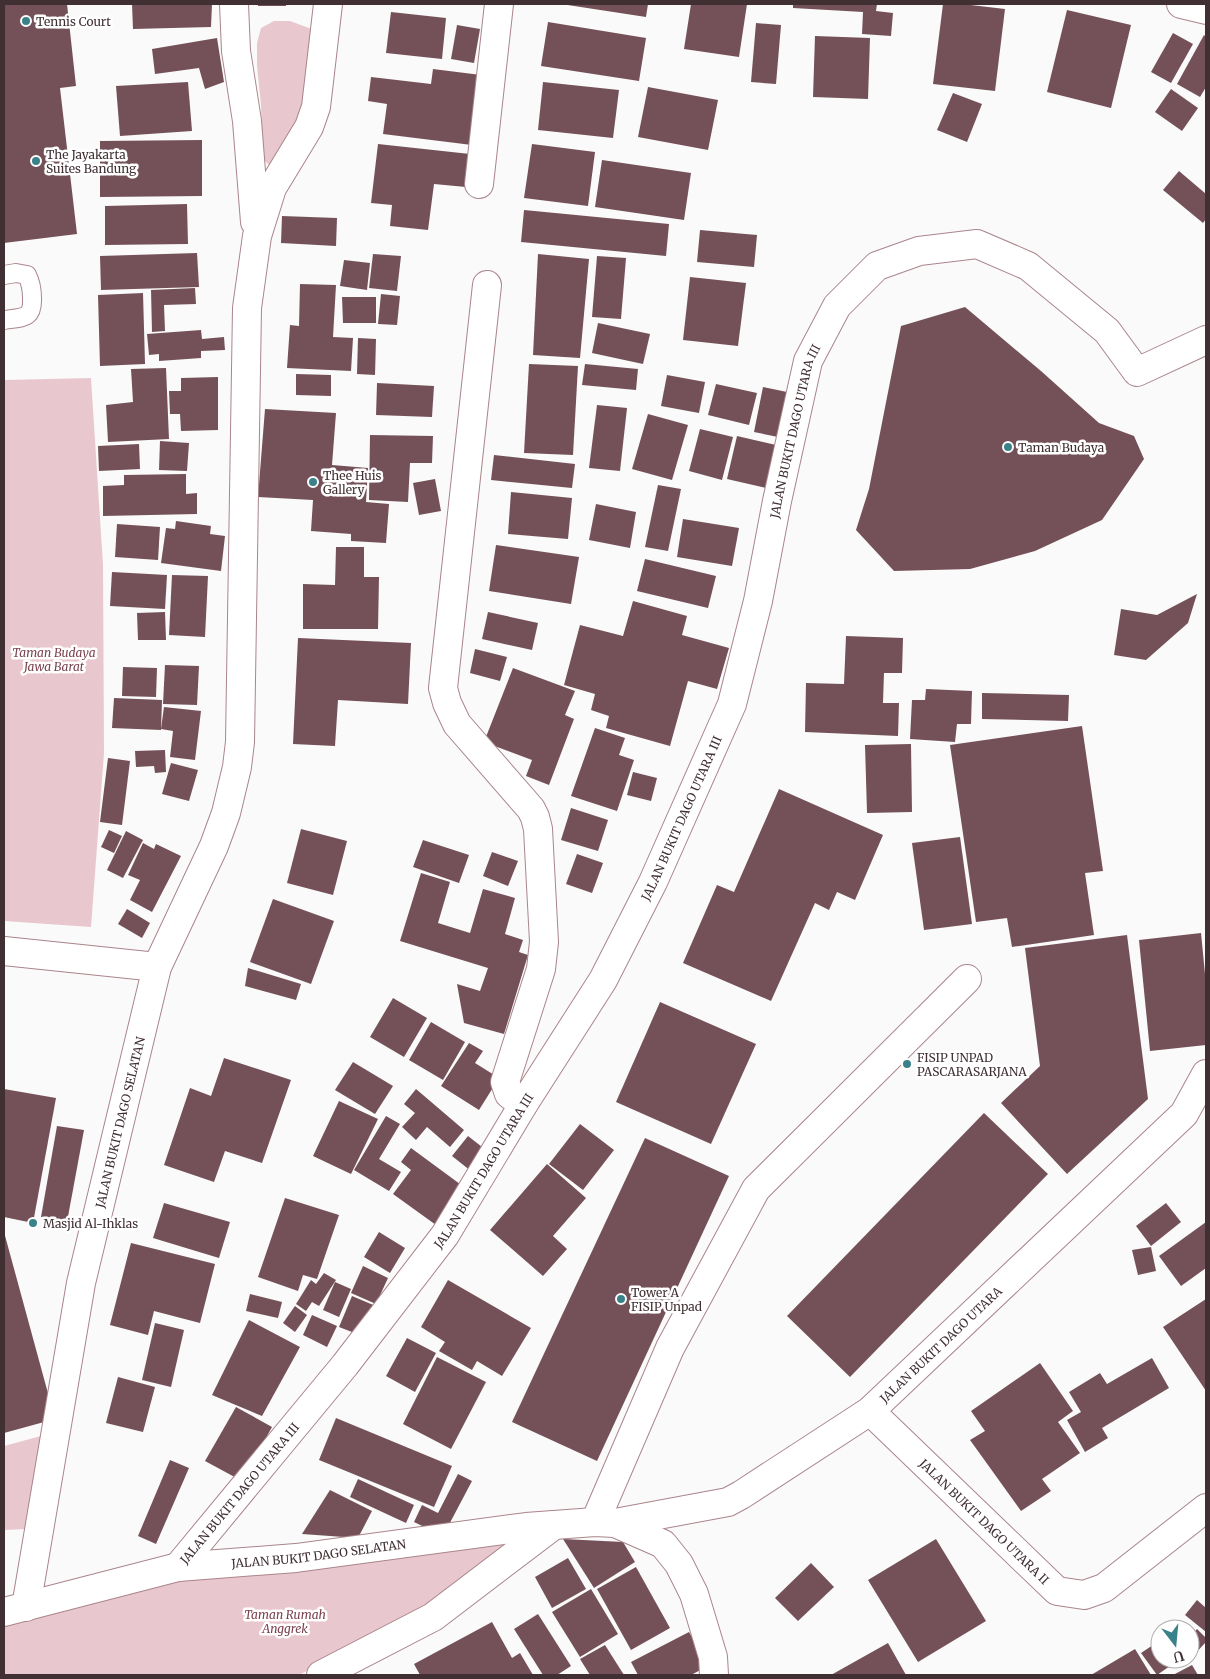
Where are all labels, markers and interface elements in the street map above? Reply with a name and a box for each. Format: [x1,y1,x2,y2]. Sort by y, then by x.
place label: Tennis Court [36,14,111,29]
marker: Tennis Court [20,15,32,27]
place label: The Jayakarta Suites Bandung [46,147,137,176]
marker: The Jayakarta Suites Bandung [30,155,42,167]
street label: JALAN BUKIT DAGO UTARA III [766,342,823,520]
place label: Taman Budaya [1018,440,1105,455]
marker: Taman Budaya [1002,441,1014,453]
place label: Thee Huis Gallery [323,468,382,497]
marker: Thee Huis Gallery [307,476,319,488]
park label: Taman Budaya Jawa Barat [12,645,96,674]
street label: JALAN BUKIT DAGO UTARA III [637,733,724,904]
street label: JALAN BUKIT DAGO SELATAN [92,1034,148,1210]
place label: FISIP UNPAD PASCARASARJANA [917,1050,1027,1079]
marker: FISIP UNPAD PASCARASARJANA [901,1058,913,1070]
street label: JALAN BUKIT DAGO UTARA III [430,1090,536,1252]
place label: Masjid Al-Ihklas [43,1216,138,1231]
marker: Masjid Al-Ihklas [27,1217,39,1229]
street label: JALAN BUKIT DAGO UTARA [876,1283,1005,1406]
place label: Tower A FISIP Unpad [631,1285,702,1314]
marker: Tower A FISIP Unpad [615,1293,627,1305]
street label: JALAN BUKIT DAGO UTARA III [176,1419,302,1567]
street label: JALAN BUKIT DAGO UTARA II [916,1455,1053,1587]
street label: JALAN BUKIT DAGO SELATAN [230,1536,407,1570]
park label: Taman Rumah Anggrek [244,1607,326,1636]
north arrow [1150,1619,1200,1669]
text: U [1171,1646,1186,1667]

